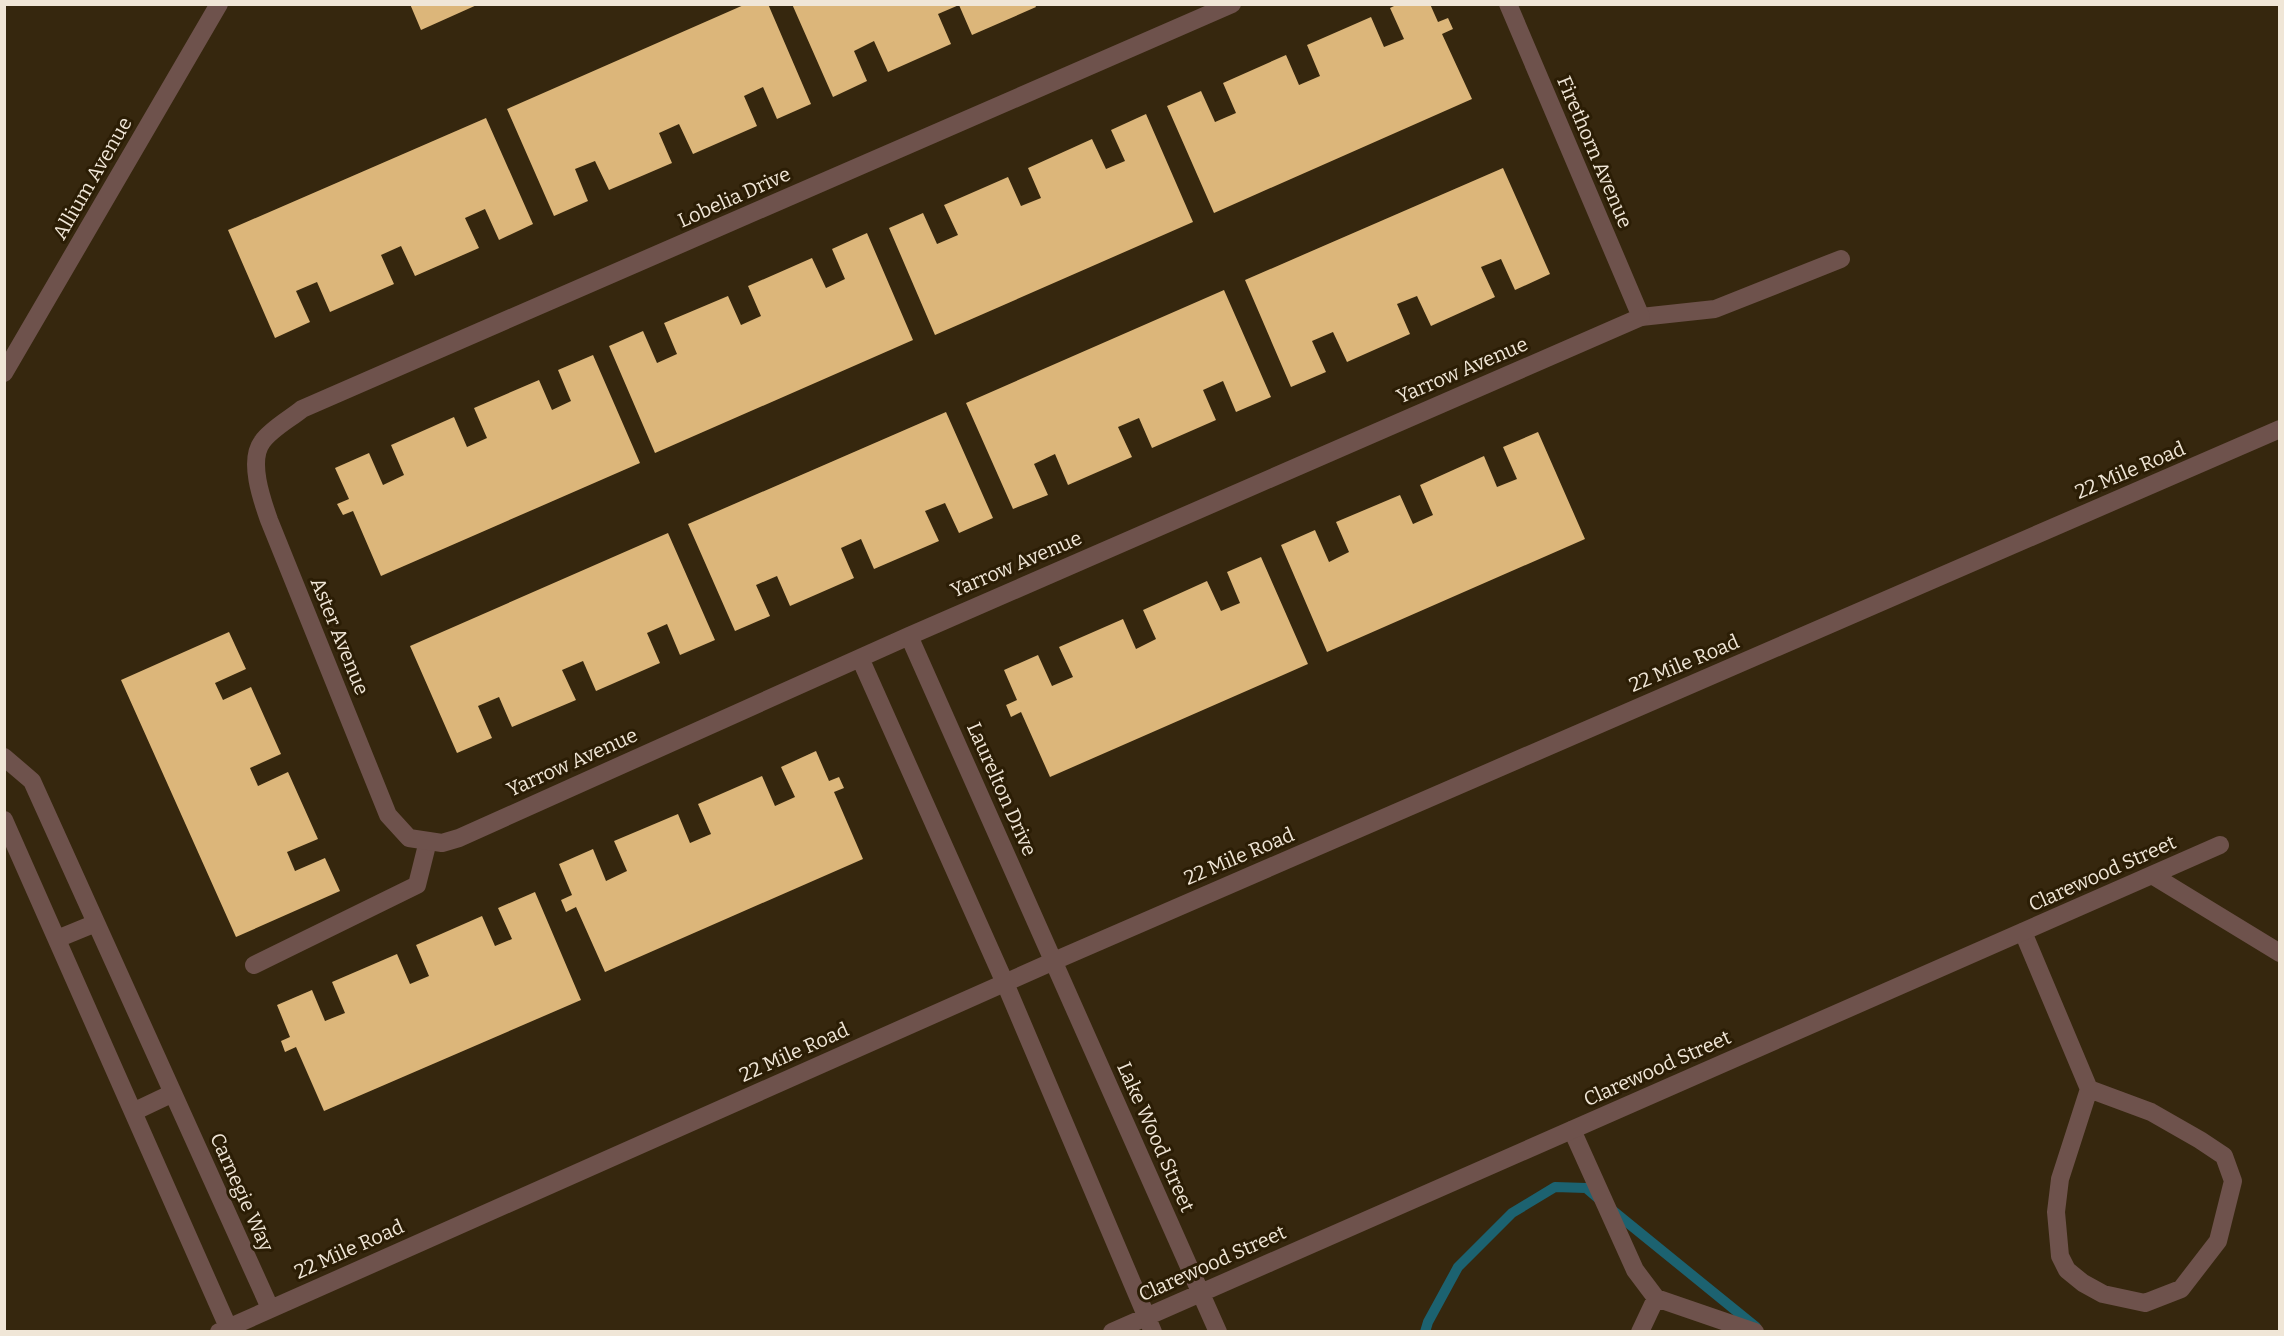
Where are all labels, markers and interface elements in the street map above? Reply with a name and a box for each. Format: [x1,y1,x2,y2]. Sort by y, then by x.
street label: Firethorn Avenue [1552,72,1638,232]
street label: Allium Avenue [47,113,137,243]
street label: Lobelia Drive [674,162,794,232]
street label: Yarrow Avenue [1393,332,1531,408]
street label: 22 Mile Road [2071,436,2189,504]
street label: Yarrow Avenue [947,526,1085,602]
street label: Aster Avenue [306,574,374,698]
street label: 22 Mile Road [1625,629,1743,697]
street label: Laurelton Drive [962,719,1042,859]
street label: Yarrow Avenue [503,722,641,802]
street label: 22 Mile Road [1180,822,1298,890]
street label: Clarewood Street [2025,830,2179,916]
street label: 22 Mile Road [736,1017,853,1087]
street label: Clarewood Street [1580,1025,1734,1111]
street label: Lake Wood Street [1112,1058,1200,1216]
street label: Carnegie Way [205,1129,279,1255]
street label: 22 Mile Road [291,1214,408,1284]
street label: Clarewood Street [1135,1220,1289,1306]

